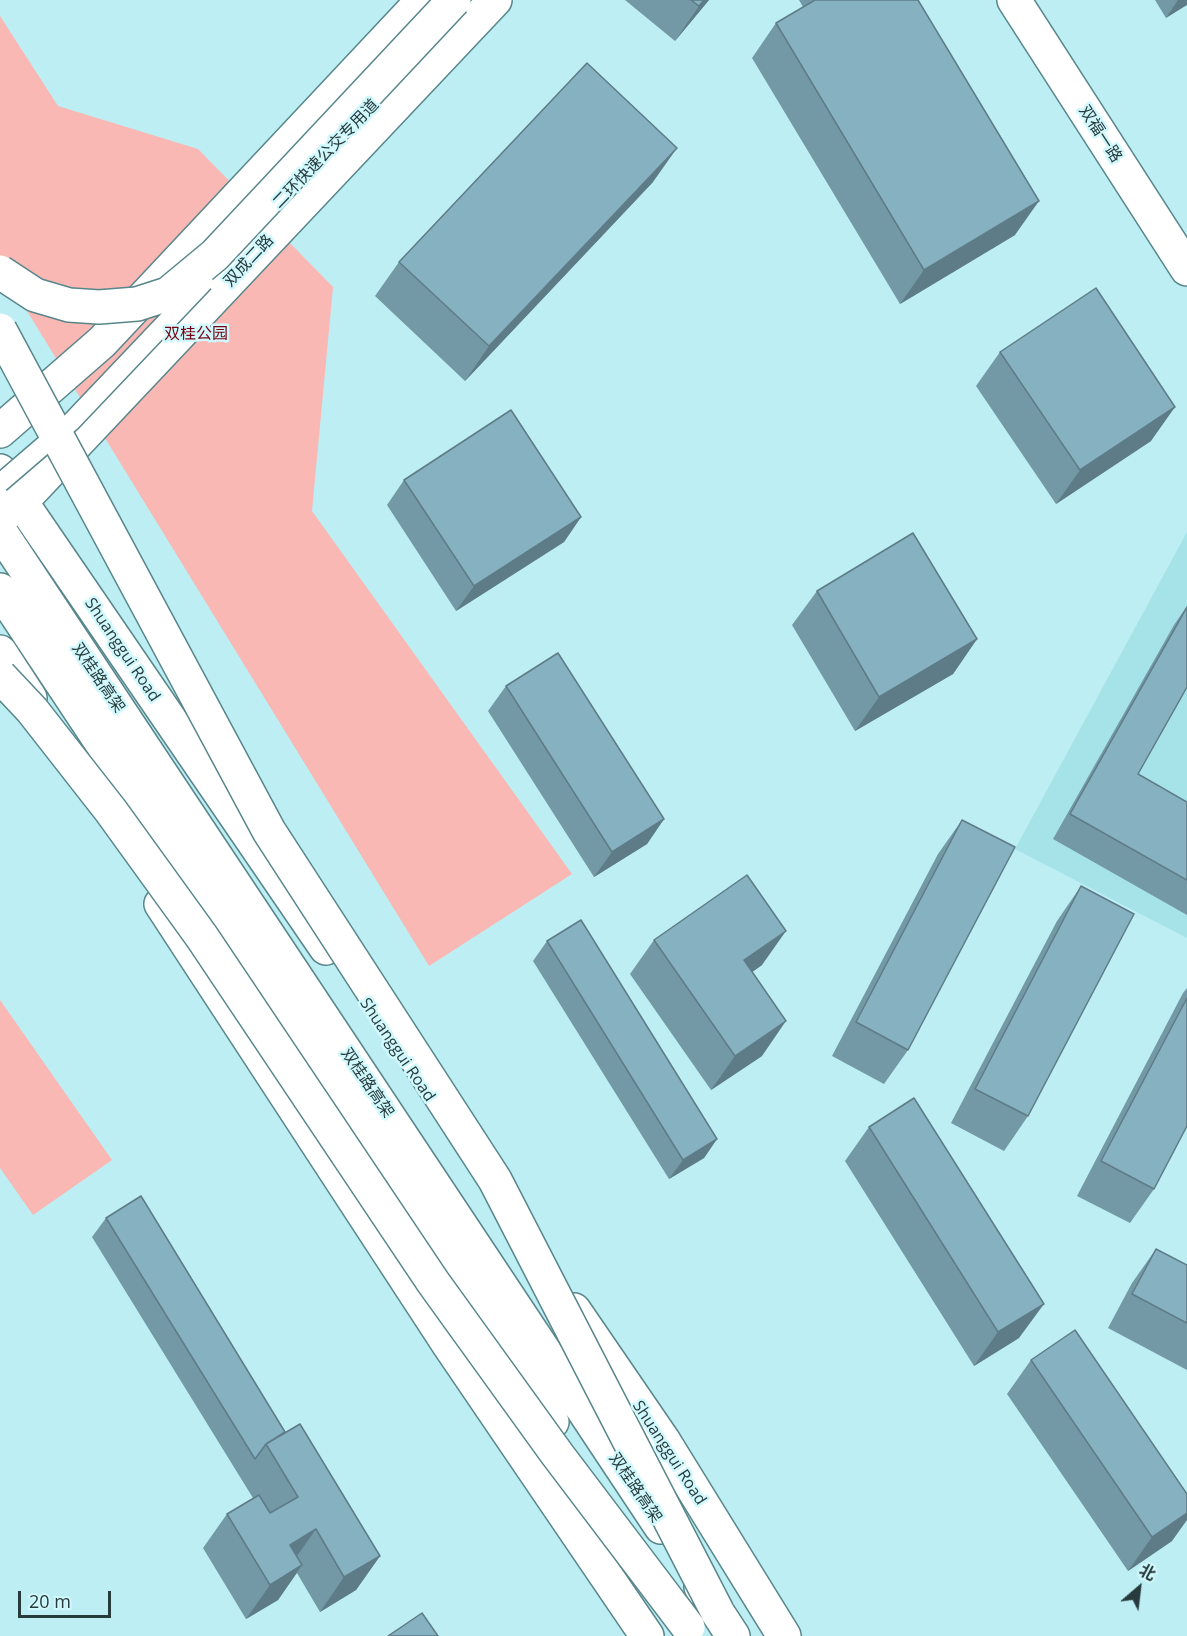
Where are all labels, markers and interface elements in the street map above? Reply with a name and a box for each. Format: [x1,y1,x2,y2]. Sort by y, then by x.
street label: 二环快速公交专用道 [269,96,383,212]
street label: 双福一路 [1075,102,1125,166]
street label: 双成二路 [220,231,278,291]
park label: 双桂公园 [164,324,228,344]
street label: Shuanggui Road [80,595,164,705]
street label: 双桂路高架 [68,639,128,717]
street label: Shuanggui Road [355,995,439,1105]
street label: 双桂路高架 [337,1044,397,1122]
street label: Shuanggui Road [628,1397,710,1509]
street label: 双桂路高架 [605,1449,665,1527]
north arrow [1109,1558,1169,1618]
text: 北 [1135,1559,1160,1586]
scale bar [21,1579,114,1617]
text: 20 m [29,1589,71,1613]

